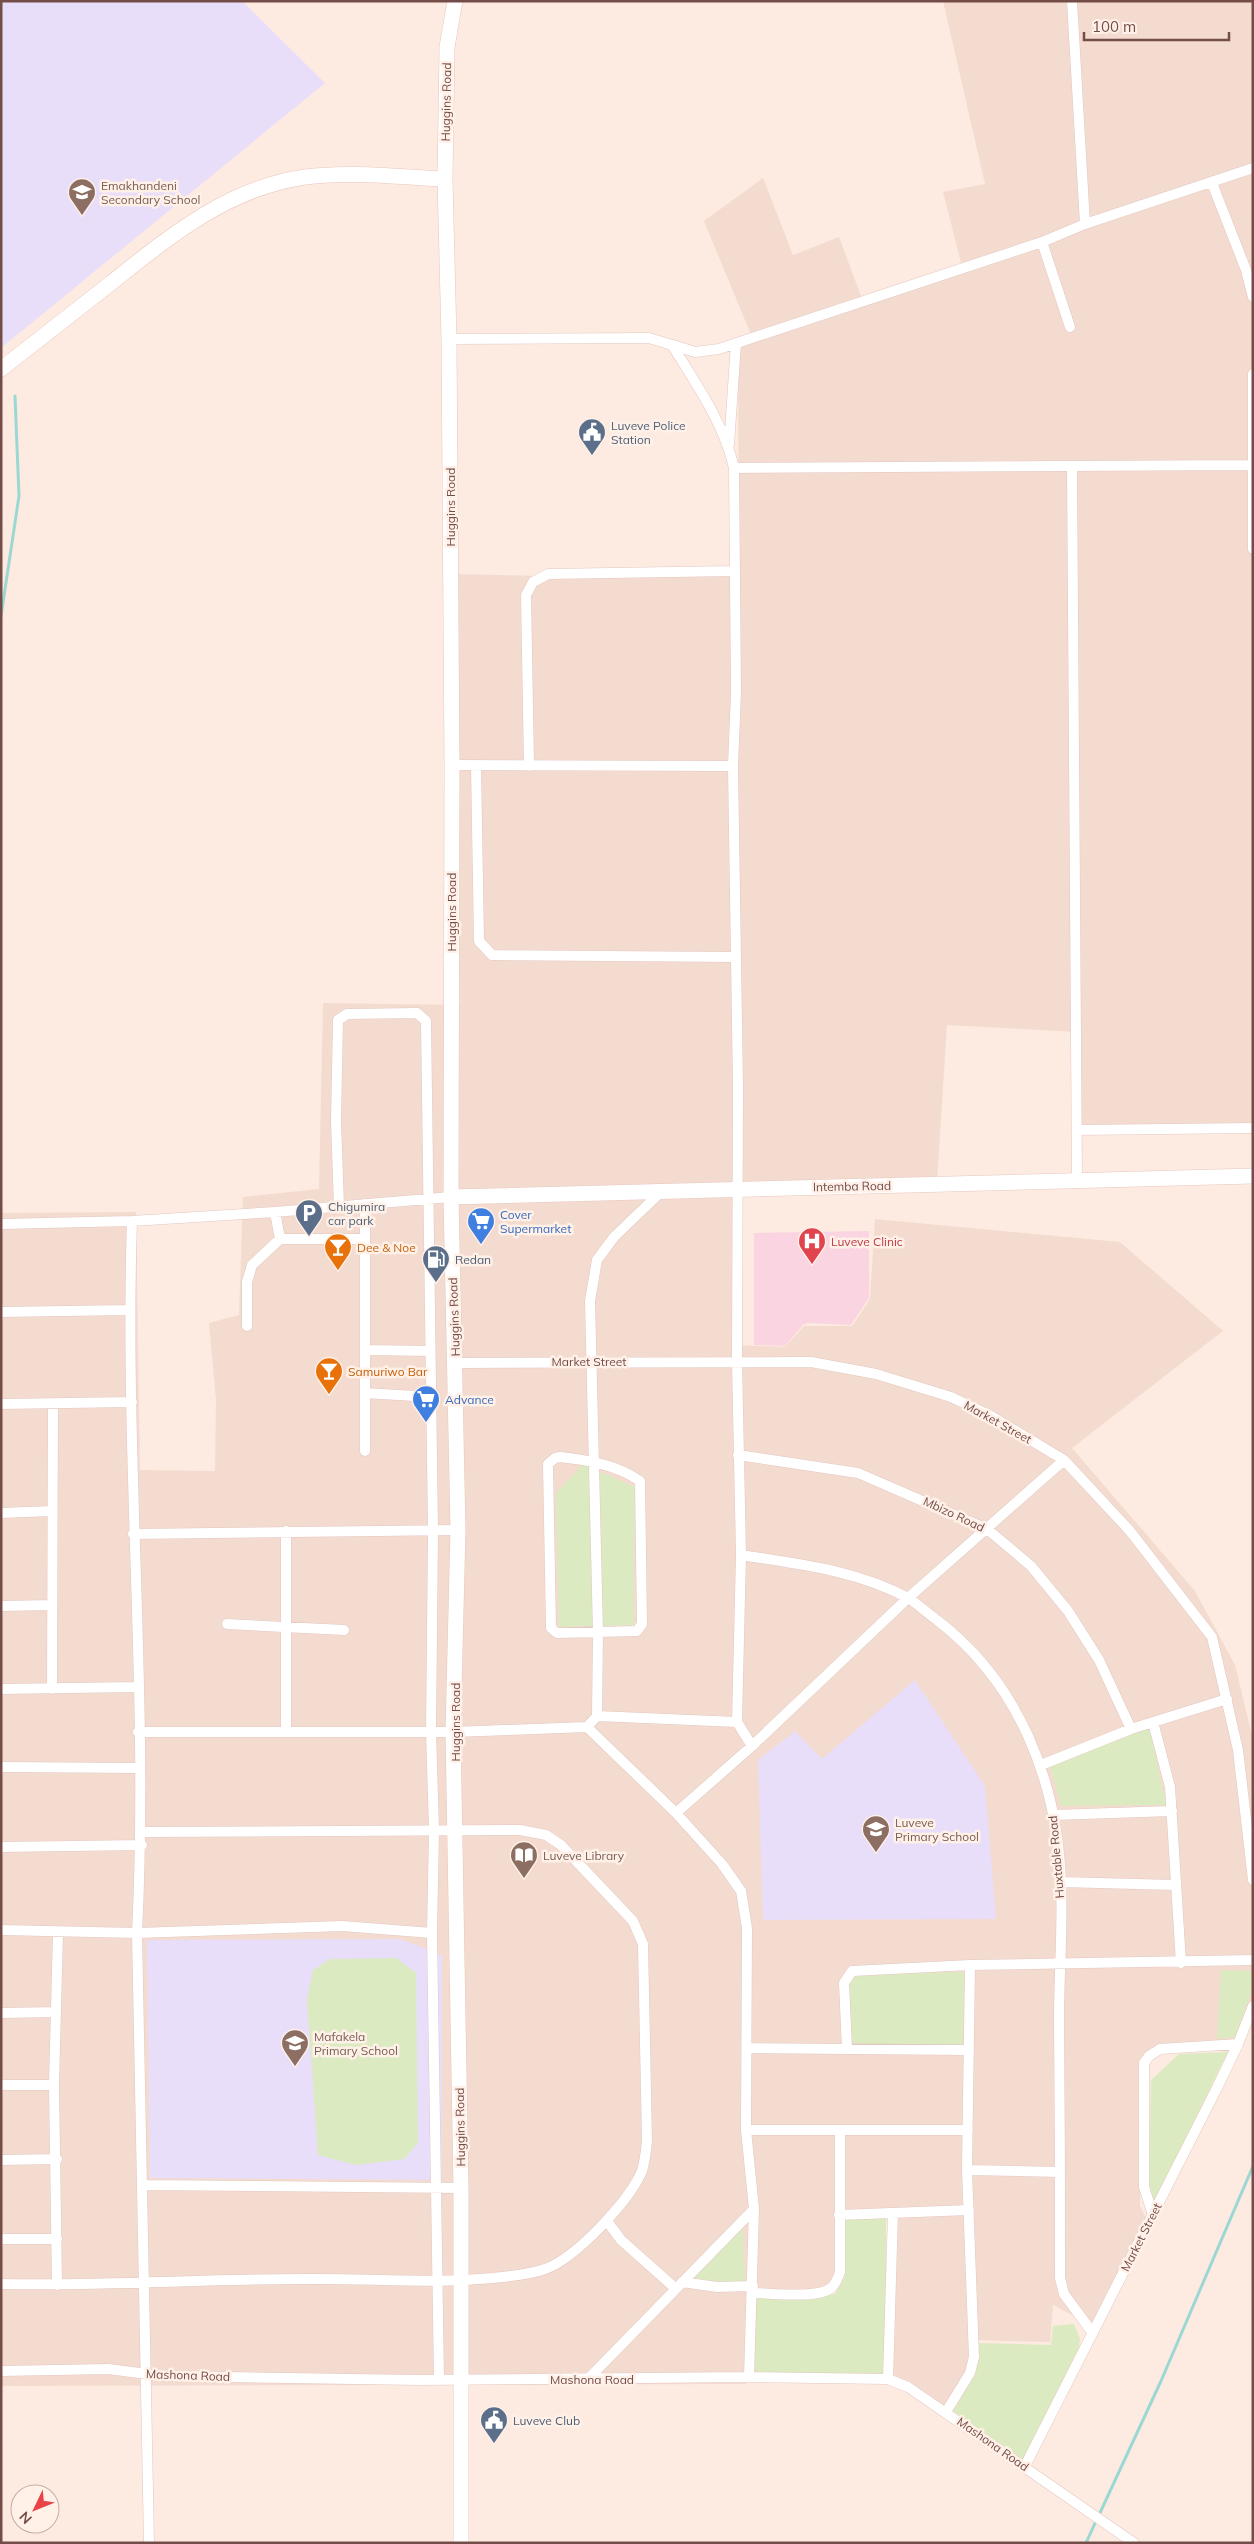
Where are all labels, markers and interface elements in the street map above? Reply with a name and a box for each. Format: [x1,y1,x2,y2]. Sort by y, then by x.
scale bar [1084,10,1229,42]
text: 100 m [1092,17,1136,36]
street label: Huggins Road [438,62,454,142]
school or university icon: Emakhandeni Secondary School [67,177,97,216]
place label: Emakhandeni Secondary School [101,178,200,207]
public building icon: Luveve Police Station [577,417,607,456]
place label: Luveve Police Station [611,418,685,447]
street label: Huggins Road [443,468,458,546]
street label: Huggins Road [444,873,459,951]
street label: Intemba Road [813,1178,891,1194]
parking icon: Chigumira car park [294,1198,324,1237]
place label: Chigumira car park [328,1199,385,1228]
supermarket icon: Cover Supermarket [466,1206,496,1245]
place label: Cover Supermarket [500,1207,571,1236]
hospital icon: Luveve Clinic [797,1226,827,1265]
bar icon: Dee & Noe [323,1232,353,1271]
place label: Luveve Clinic [831,1234,903,1249]
place label: Dee & Noe [357,1240,416,1255]
fuel station icon: Redan [421,1244,451,1283]
place label: Redan [455,1252,491,1267]
street label: Huggins Road [445,1277,463,1357]
street label: Market Street [552,1354,626,1369]
bar icon: Samuriwo Bar [314,1356,344,1395]
place label: Samuriwo Bar [348,1364,428,1379]
supermarket icon: Advance [411,1384,441,1423]
place label: Advance [445,1392,494,1407]
street label: Market Street [962,1397,1034,1447]
street label: Mbizo Road [921,1493,987,1535]
street label: Huggins Road [448,1683,463,1761]
school or university icon: Luveve Primary School [861,1814,891,1853]
place label: Luveve Primary School [895,1815,979,1844]
street label: Huxtable Road [1045,1815,1067,1899]
library icon: Luveve Library [509,1840,539,1879]
place label: Luveve Library [543,1848,625,1863]
school or university icon: Mafakela Primary School [280,2028,310,2067]
place label: Mafakela Primary School [314,2029,398,2058]
street label: Huggins Road [452,2087,468,2167]
street label: Market Street [1117,2200,1165,2274]
street label: Mashona Road [146,2366,230,2384]
street label: Mashona Road [550,2372,634,2387]
public building icon: Luveve Club [479,2405,509,2444]
place label: Luveve Club [513,2413,580,2428]
street label: Mashona Road [954,2414,1032,2474]
north arrow [10,2484,60,2534]
text: N [15,2508,36,2528]

